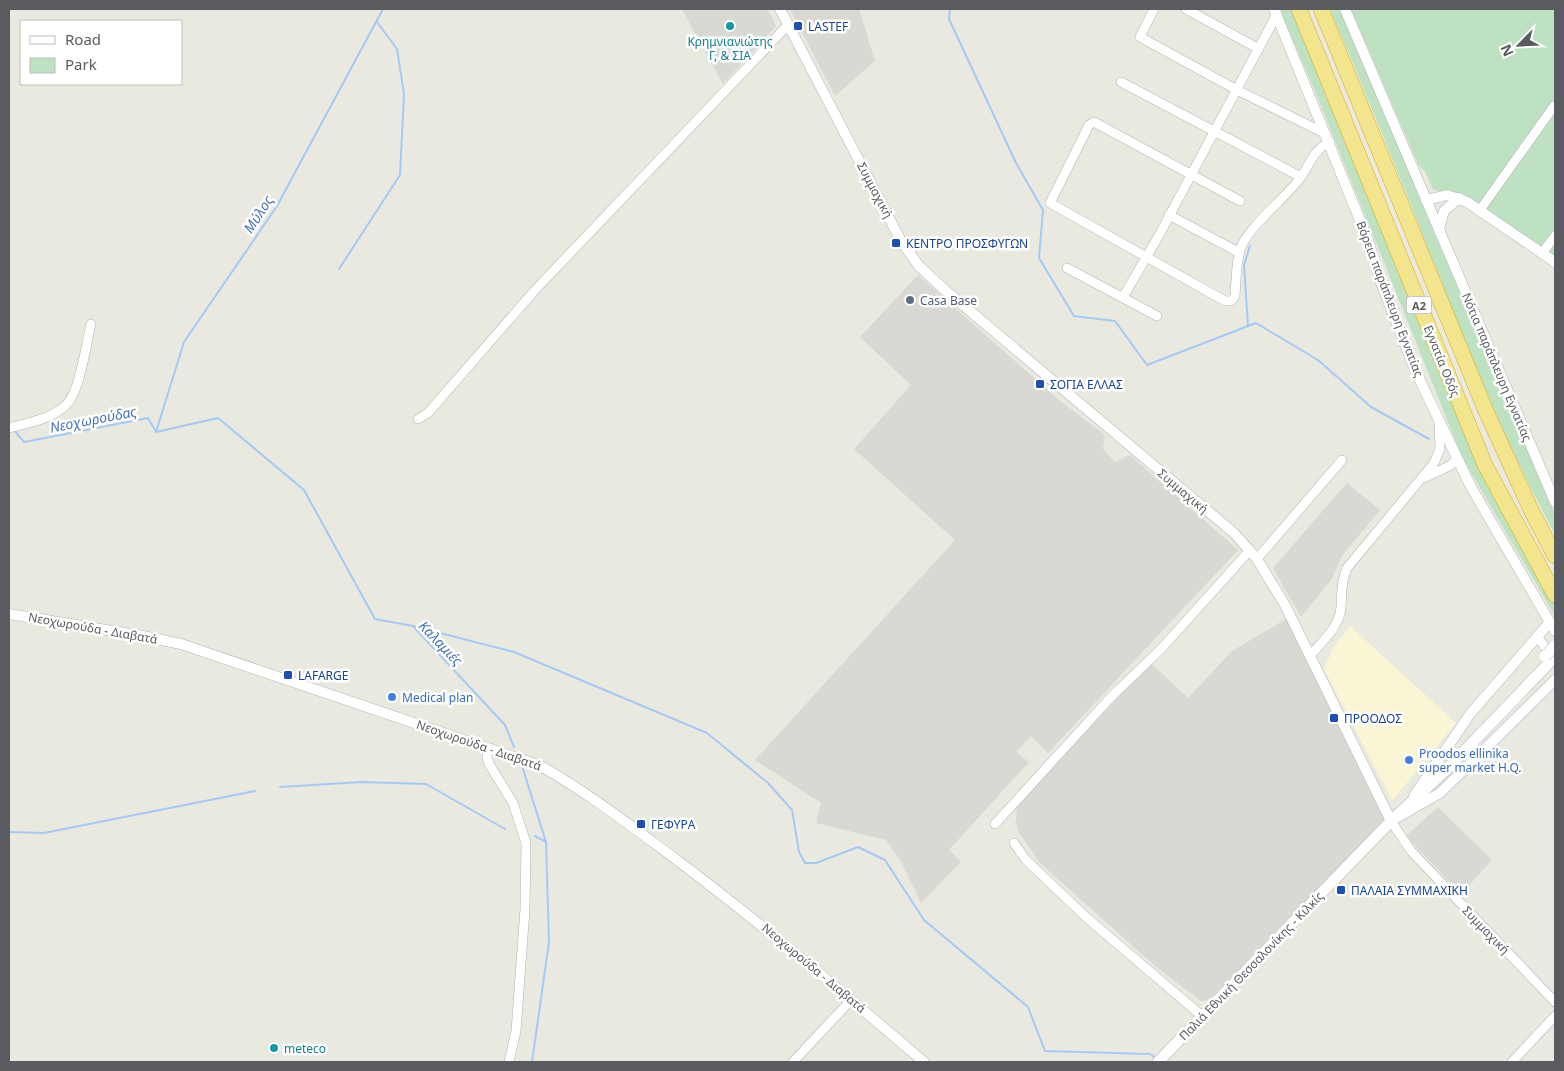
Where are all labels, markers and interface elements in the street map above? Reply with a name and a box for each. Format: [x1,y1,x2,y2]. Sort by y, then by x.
place label: LASTEF [808,18,848,35]
legend [20,20,182,85]
marker: Κρημνιανιώτης Γ, & ΣΙΑ [724,20,736,32]
marker: LASTEF [792,20,804,32]
north arrow [1494,20,1544,70]
text: Road [65,29,101,49]
place label: Κρημνιανιώτης Γ, & ΣΙΑ [687,33,773,64]
text: N [1496,41,1518,60]
text: Park [65,54,97,74]
street label: Συμμαχική [853,159,897,221]
water label: Μύλος [239,191,277,237]
street label: Βόρεια παράπλευρη Εγνατίας [1352,219,1428,379]
place label: ΚΕΝΤΡΟ ΠΡΟΣΦΥΓΩΝ [906,235,1028,252]
marker: ΚΕΝΤΡΟ ΠΡΟΣΦΥΓΩΝ [890,237,902,249]
street label: Νότια παράπλευρη Εγνατίας [1458,290,1536,444]
place label: Casa Base [920,292,977,309]
marker: Casa Base [904,294,916,306]
road number: Α2 [1406,296,1432,314]
street label: Εγνατία Οδός [1420,323,1464,400]
place label: ΣΟΓΙΑ ΕΛΛΑΣ [1050,376,1123,393]
marker: ΣΟΓΙΑ ΕΛΛΑΣ [1034,378,1046,390]
water label: Νεοχωρούδας [48,401,138,437]
street label: Συμμαχική [1154,465,1212,517]
street label: Νεοχωρούδα - Διαβατά [27,608,159,648]
water label: Καλαμιές [415,616,467,670]
place label: LAFARGE [298,667,348,684]
marker: LAFARGE [282,669,294,681]
place label: Medical plan [402,689,473,706]
marker: Medical plan [386,691,398,703]
place label: ΠΡΟΟΔΟΣ [1344,710,1402,727]
marker: ΠΡΟΟΔΟΣ [1328,712,1340,724]
street label: Νεοχωρούδα - Διαβατά [414,716,544,775]
place label: Proodos ellinika super market H.Q. [1419,745,1522,776]
marker: Proodos ellinika super market H.Q. [1403,754,1415,766]
place label: ΓΕΦΥΡΑ [651,816,696,833]
marker: ΓΕΦΥΡΑ [635,818,647,830]
place label: ΠΑΛΑΙΑ ΣΥΜΜΑΧΙΚΗ [1351,882,1468,899]
marker: ΠΑΛΑΙΑ ΣΥΜΜΑΧΙΚΗ [1335,884,1347,896]
street label: Παλιά Εθνική Θεσσαλονίκης - Κιλκίς [1175,888,1327,1044]
street label: Συμμαχική [1459,902,1513,958]
street label: Νεοχωρούδα - Διαβατά [758,919,870,1017]
place label: meteco [284,1040,326,1057]
marker: meteco [268,1042,280,1054]

